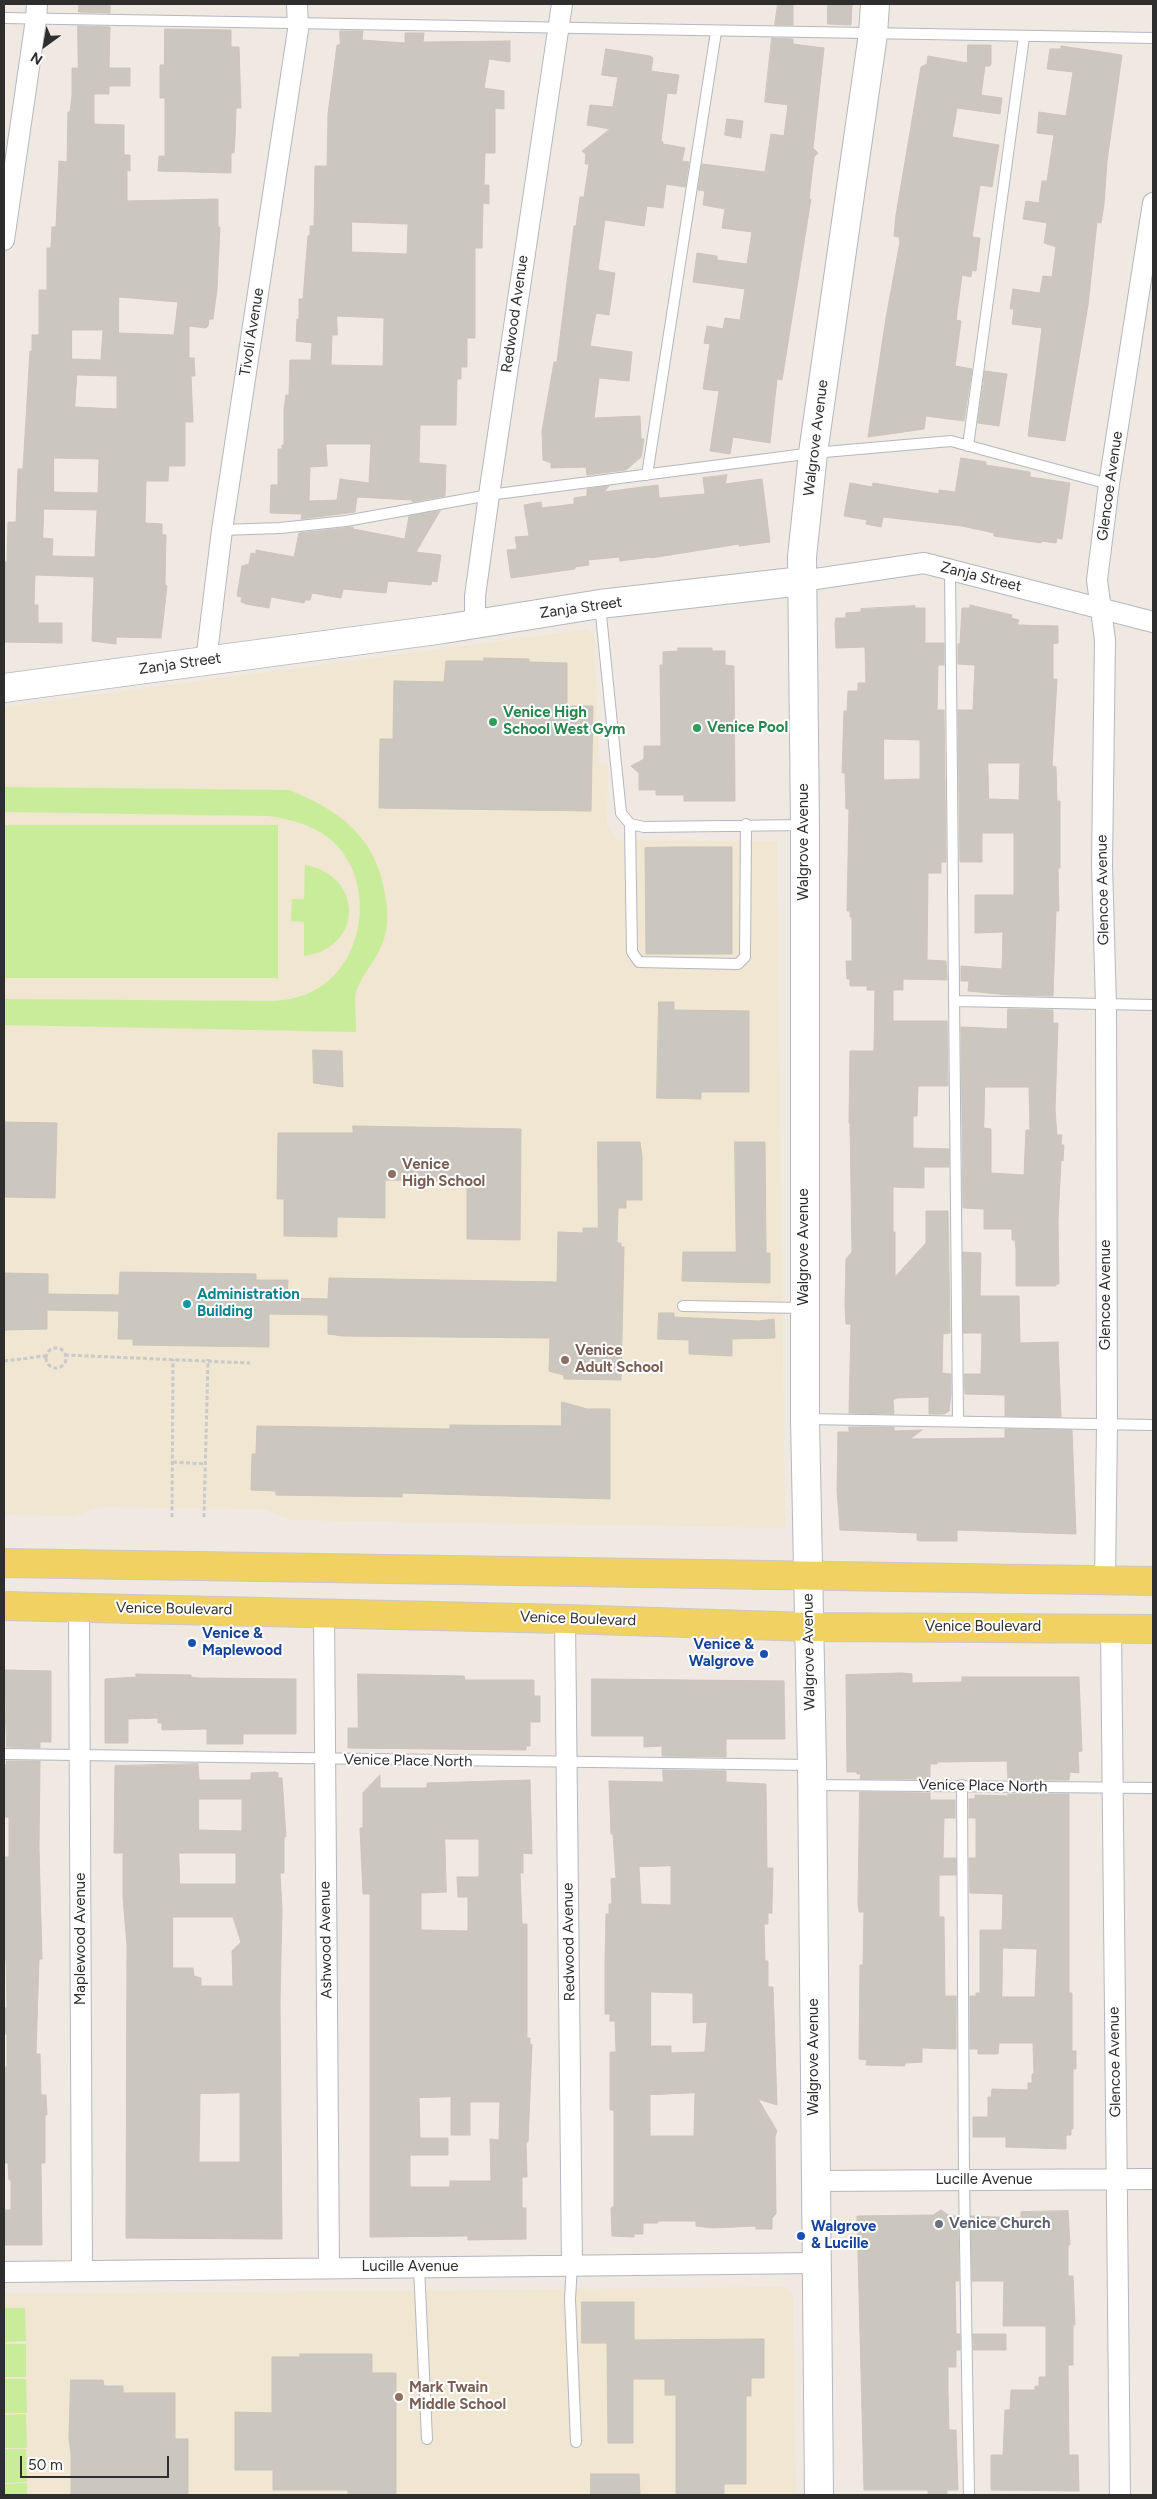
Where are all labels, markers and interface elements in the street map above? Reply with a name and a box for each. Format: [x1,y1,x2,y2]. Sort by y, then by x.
north arrow [20,20,70,70]
text: N [28,48,46,68]
street label: Redwood Avenue [498,254,532,374]
street label: Tivoli Avenue [236,286,268,378]
street label: Walgrove Avenue [800,379,832,497]
street label: Glencoe Avenue [1093,430,1127,542]
street label: Zanja Street [939,558,1023,596]
street label: Zanja Street [539,593,623,623]
street label: Zanja Street [138,649,222,679]
place label: Venice High School West Gym [503,704,625,739]
marker: Venice High School West Gym [487,716,499,728]
place label: Venice Pool [707,719,788,737]
marker: Venice Pool [691,722,703,734]
street label: Walgrove Avenue [795,783,813,901]
street label: Glencoe Avenue [1093,835,1113,945]
place label: Venice High School [402,1156,485,1191]
marker: Venice High School [386,1168,398,1180]
street label: Walgrove Avenue [795,1188,813,1306]
street label: Glencoe Avenue [1097,1240,1115,1350]
place label: Administration Building [197,1286,300,1321]
marker: Administration Building [181,1298,193,1310]
place label: Venice Adult School [575,1342,663,1377]
marker: Venice Adult School [559,1354,571,1366]
street label: Walgrove Avenue [799,1593,819,1711]
street label: Venice Boulevard [116,1599,232,1619]
street label: Venice Boulevard [519,1608,637,1630]
street label: Venice Boulevard [925,1618,1041,1636]
place label: Venice & Maplewood [202,1625,282,1660]
place label: Venice & Walgrove [689,1636,754,1671]
marker: Venice & Maplewood [186,1637,198,1649]
marker: Venice & Walgrove [758,1648,770,1660]
street label: Venice Place North [343,1751,473,1771]
street label: Venice Place North [918,1776,1048,1796]
street label: Maplewood Avenue [72,1873,90,2005]
street label: Ashwood Avenue [316,1881,336,1999]
street label: Redwood Avenue [559,1883,579,2001]
street label: Walgrove Avenue [805,1998,823,2116]
street label: Glencoe Avenue [1105,2007,1125,2117]
street label: Lucille Avenue [936,2171,1032,2189]
place label: Venice Church [949,2215,1050,2233]
place label: Walgrove & Lucille [811,2218,876,2253]
marker: Venice Church [933,2218,945,2230]
marker: Walgrove & Lucille [795,2230,807,2242]
street label: Lucille Avenue [362,2258,458,2276]
place label: Mark Twain Middle School [409,2379,506,2414]
marker: Mark Twain Middle School [393,2391,405,2403]
scale bar [22,2446,171,2478]
text: 50 m [28,2456,63,2474]

